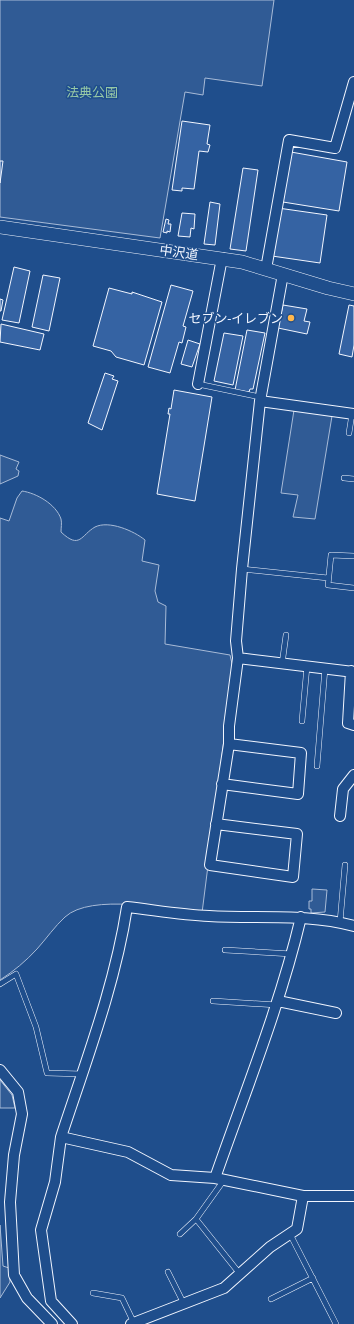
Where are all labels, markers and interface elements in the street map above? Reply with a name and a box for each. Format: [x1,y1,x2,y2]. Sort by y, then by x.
park label: 法典公園 [66,85,118,100]
street label: 中沢道 [159,242,199,263]
place label: セブン-イレブン [188,311,283,326]
marker: セブン-イレブン [286,313,296,323]

